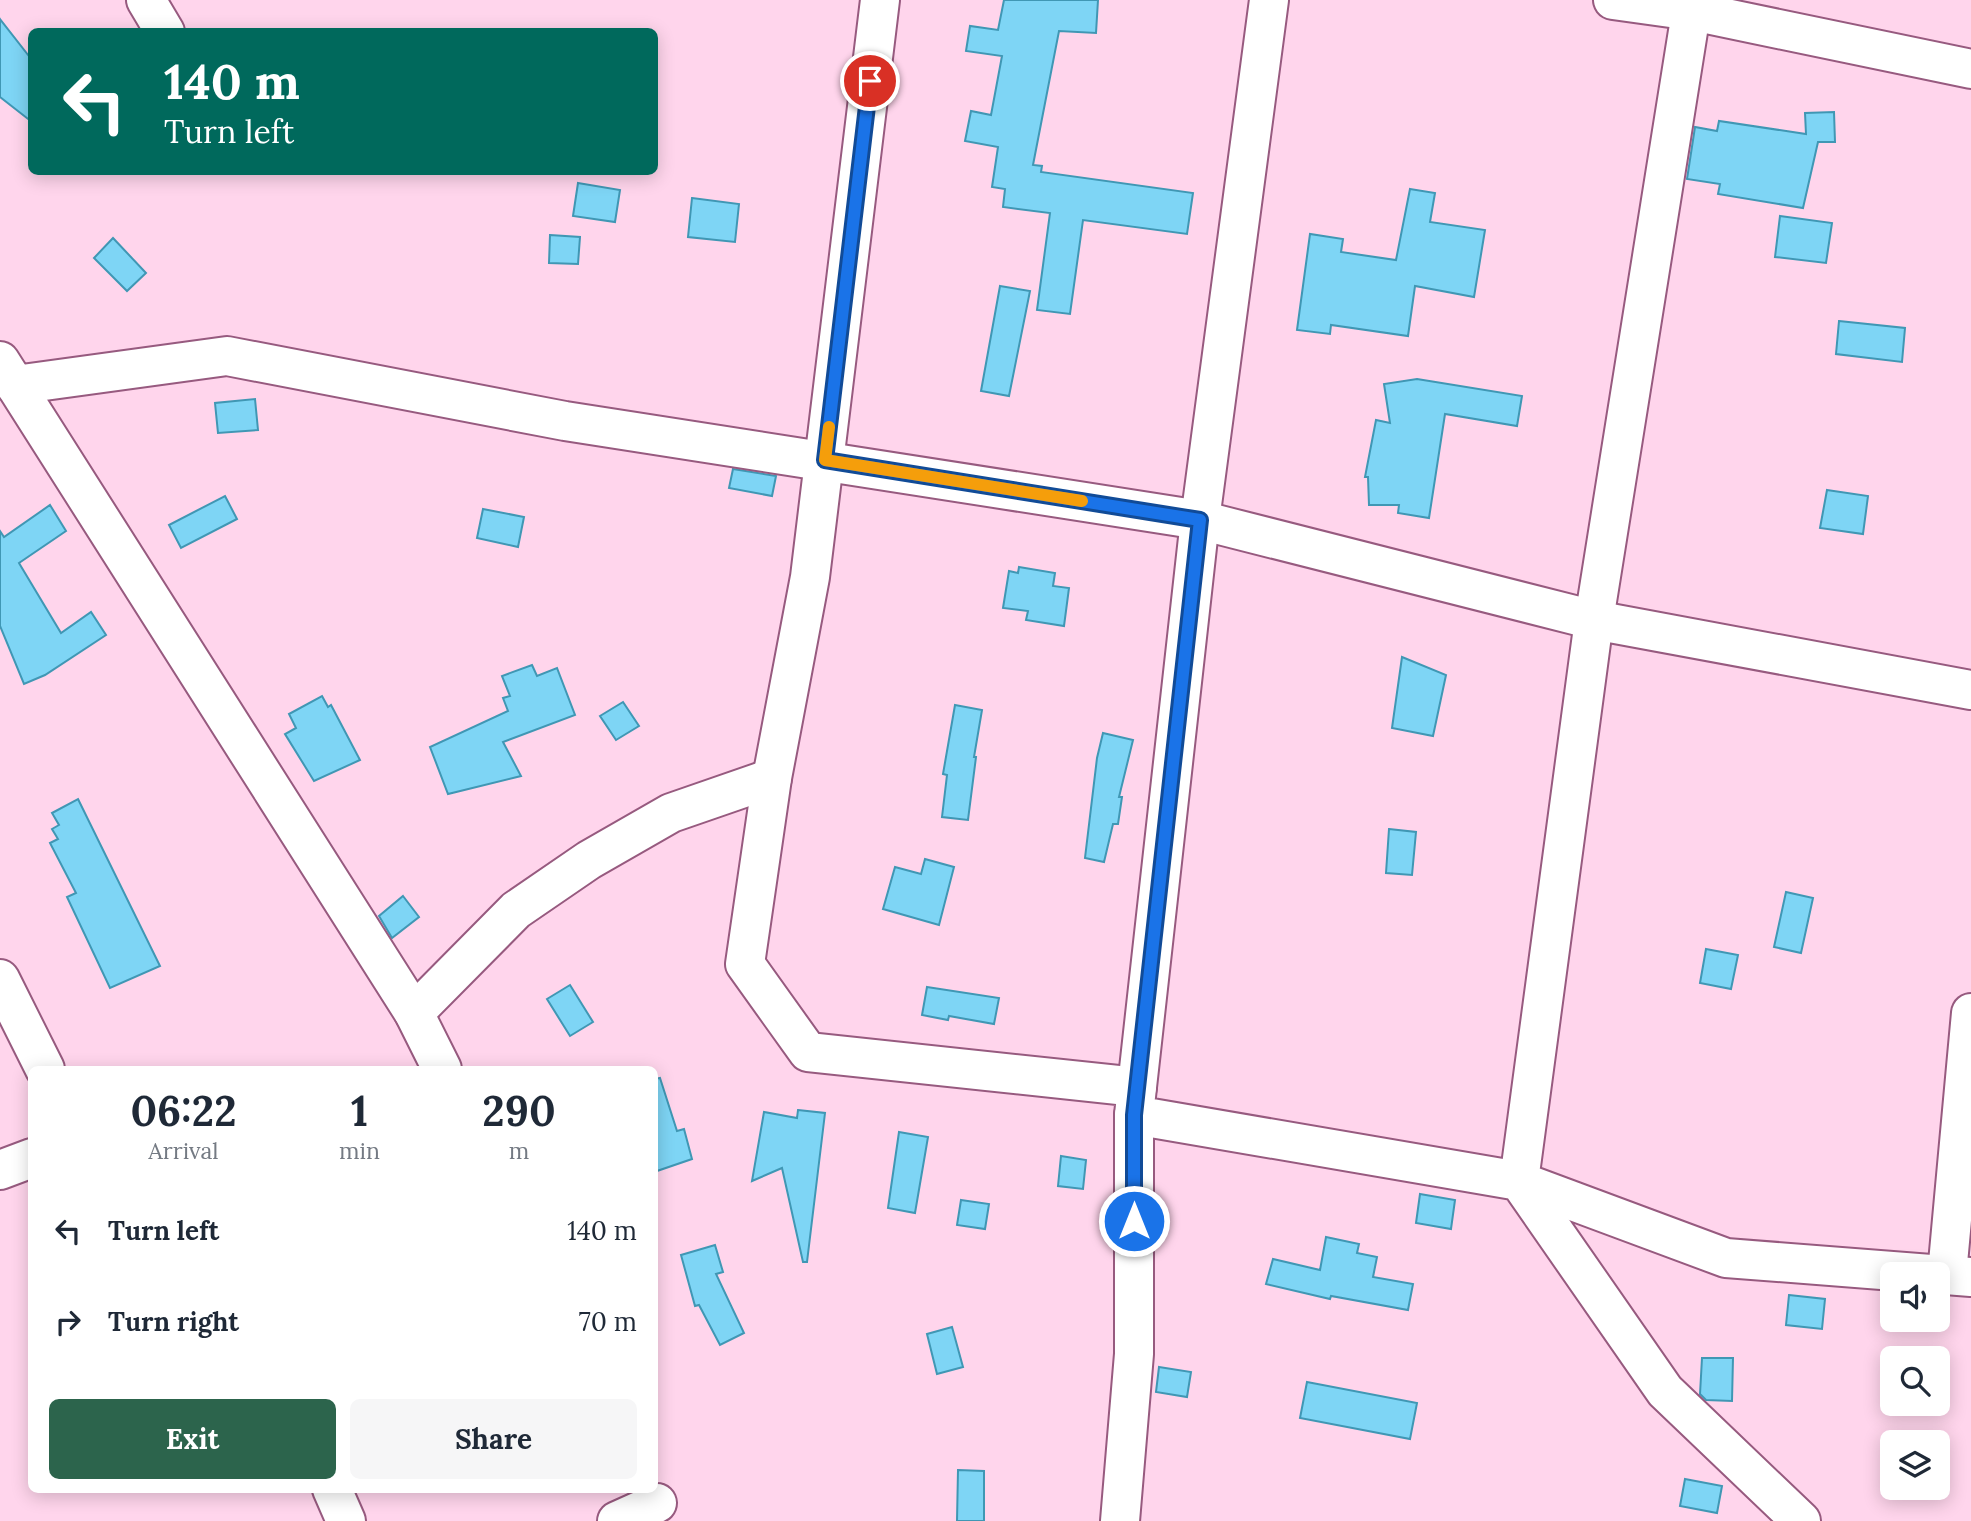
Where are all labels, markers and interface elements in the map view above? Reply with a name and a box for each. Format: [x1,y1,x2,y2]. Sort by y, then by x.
text: 140 m [164,50,300,112]
pin [840,51,900,111]
icon: left [49,56,140,147]
icon: arrive [851,62,889,100]
text: Turn left [164,111,294,152]
text: 06:22 [130,1084,237,1138]
text: 1 [351,1084,368,1138]
text: 290 [482,1084,556,1138]
text: Arrival [148,1136,219,1165]
text: min [339,1136,380,1165]
text: m [509,1136,529,1165]
position arrow [1097,1184,1171,1258]
icon: left [49,1212,87,1250]
text: Turn left [108,1214,219,1247]
text: 140 m [567,1214,637,1247]
map controls [1880,1262,1950,1500]
button: sound [1880,1262,1950,1332]
icon: right [49,1303,87,1341]
text: Turn right [108,1305,239,1338]
text: 70 m [579,1305,637,1338]
button: search [1880,1346,1950,1416]
button: Exit [49,1399,336,1479]
button: Share [350,1399,637,1479]
button: layers [1880,1430,1950,1500]

